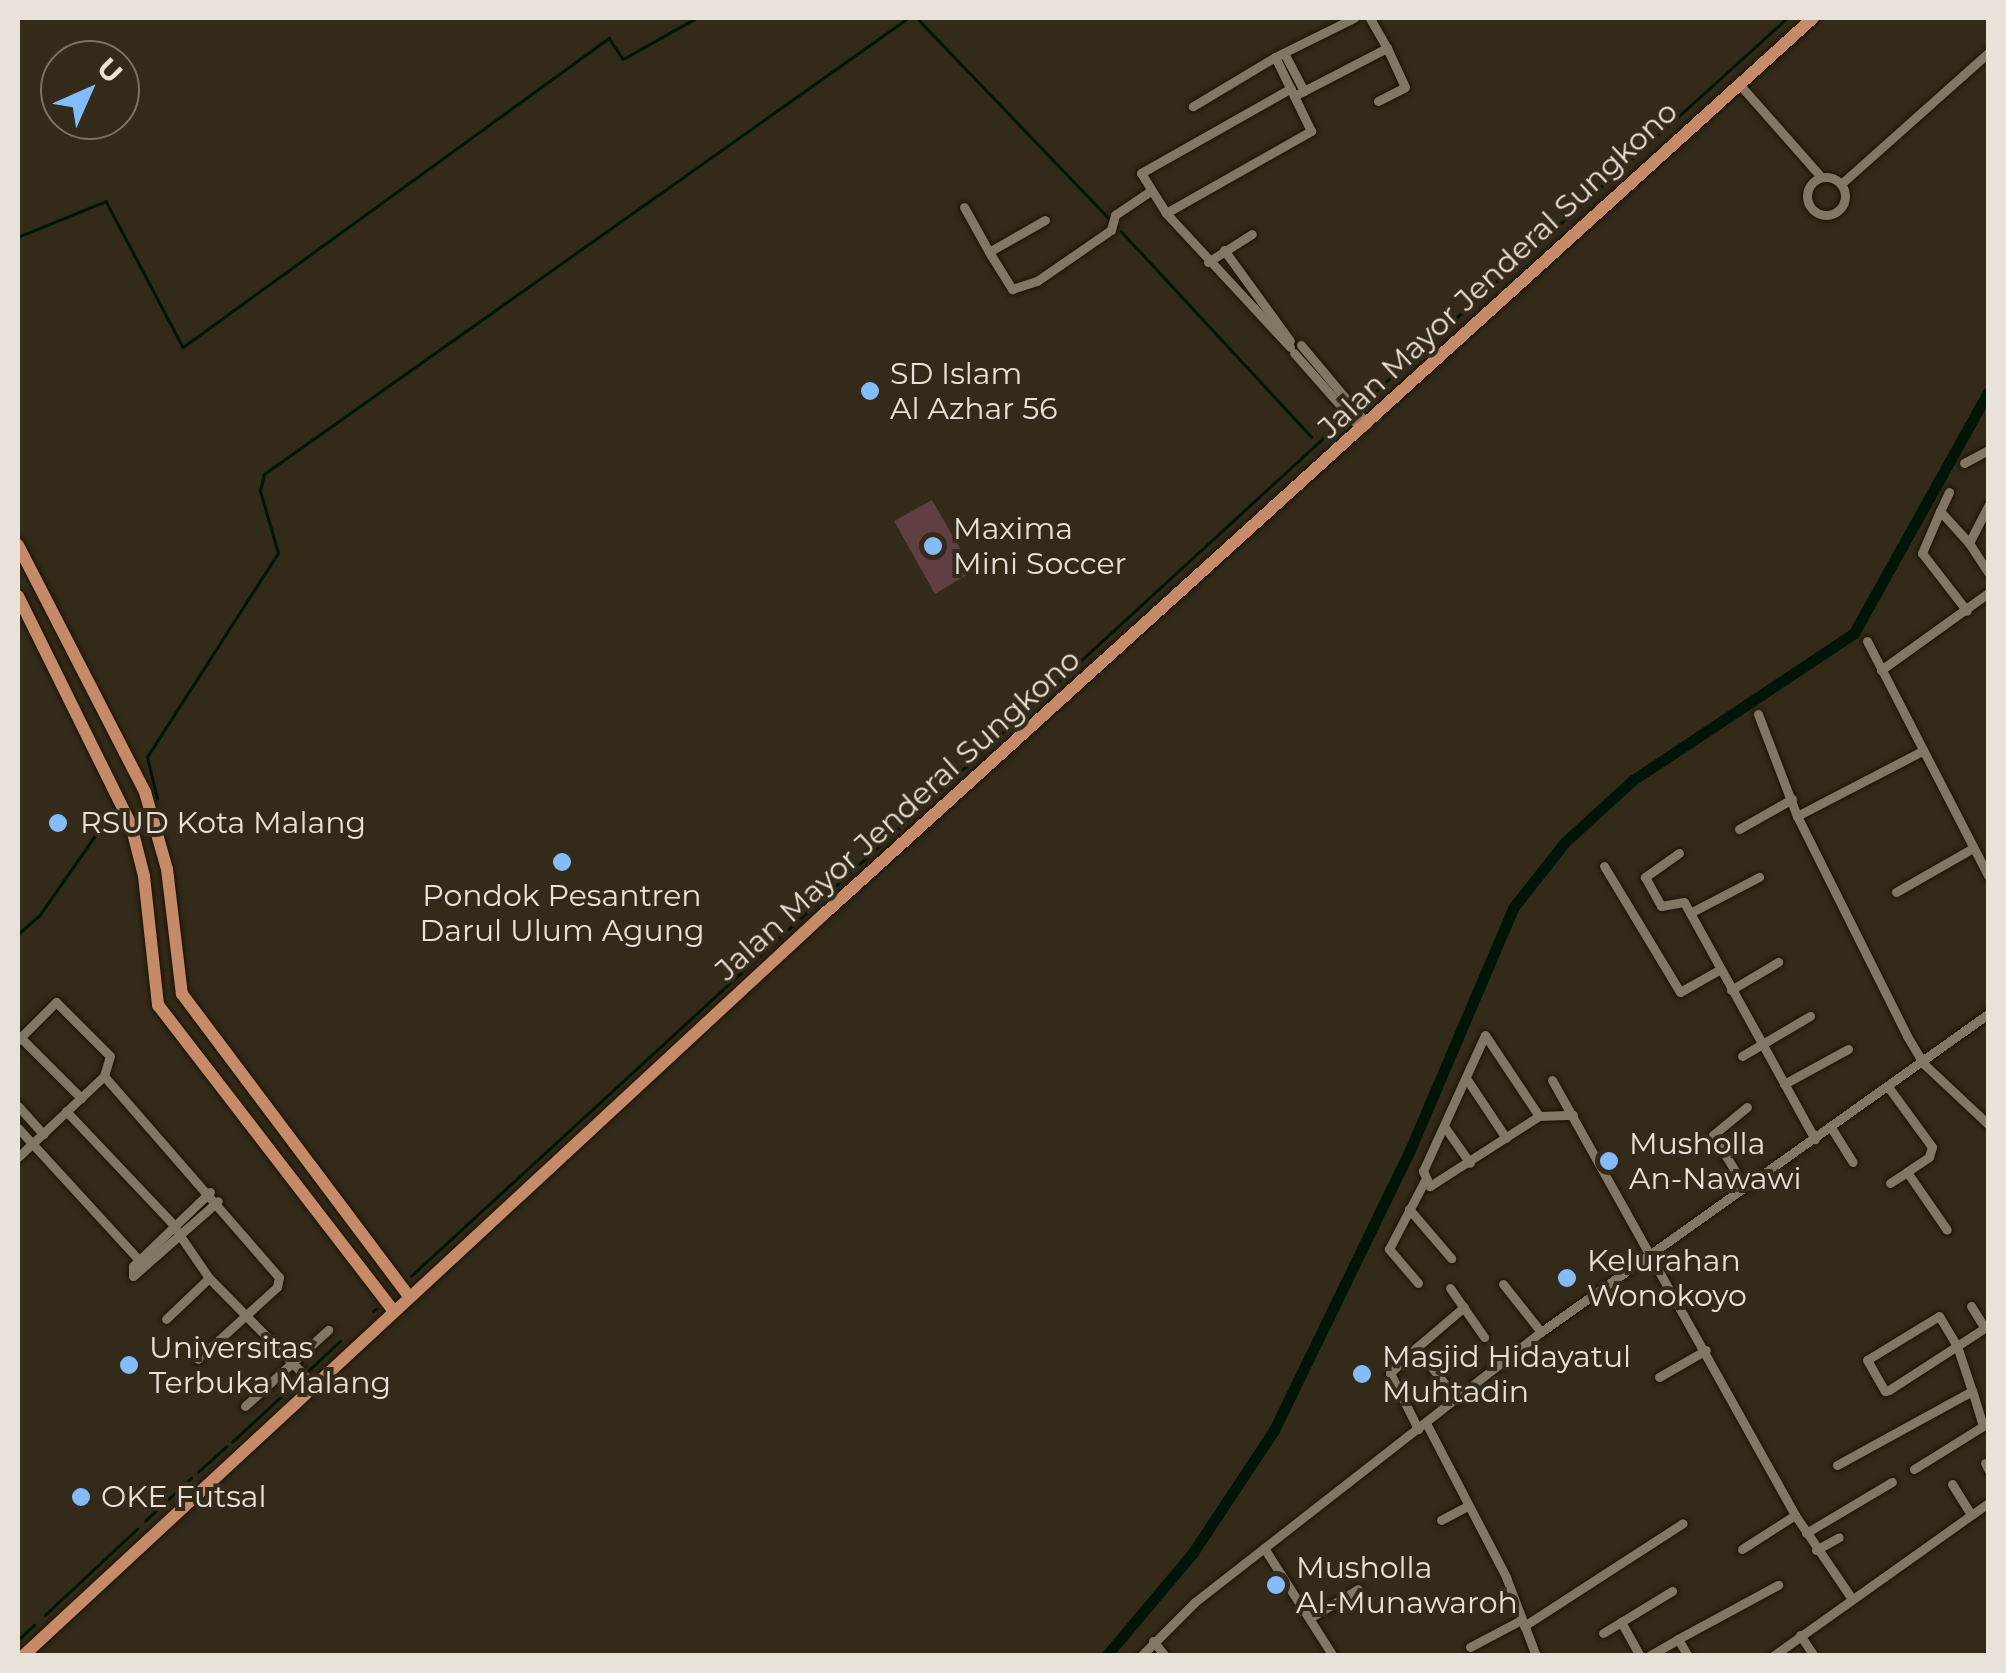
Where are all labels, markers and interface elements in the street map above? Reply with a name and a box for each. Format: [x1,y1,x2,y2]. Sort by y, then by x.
north arrow [40,40,140,140]
text: U [90,50,130,90]
street label: Jalan Mayor Jenderal Sungkono [1311,94,1685,446]
place label: SD Islam Al Azhar 56 [890,356,1057,426]
marker: SD Islam Al Azhar 56 [859,380,881,402]
place label: Maxima Mini Soccer [953,511,1127,582]
marker: Maxima Mini Soccer [922,535,944,557]
street label: Jalan Mayor Jenderal Sungkono [708,642,1088,988]
place label: RSUD Kota Malang [80,805,366,841]
marker: RSUD Kota Malang [45,810,71,836]
marker: Pondok Pesantren Darul Ulum Agung [551,851,573,873]
place label: Pondok Pesantren Darul Ulum Agung [419,878,705,948]
place label: Musholla An-Nawawi [1629,1126,1802,1196]
marker: Musholla An-Nawawi [1598,1150,1620,1172]
place label: Kelurahan Wonokoyo [1587,1243,1747,1314]
marker: Kelurahan Wonokoyo [1556,1267,1578,1289]
place label: Universitas Terbuka Malang [149,1330,391,1400]
place label: Masjid Hidayatul Muhtadin [1382,1339,1631,1410]
marker: Universitas Terbuka Malang [118,1354,140,1376]
marker: Masjid Hidayatul Muhtadin [1351,1363,1373,1385]
place label: OKE Futsal [101,1479,267,1515]
marker: OKE Futsal [70,1486,92,1508]
place label: Musholla Al-Munawaroh [1296,1550,1518,1620]
marker: Musholla Al-Munawaroh [1265,1574,1287,1596]

